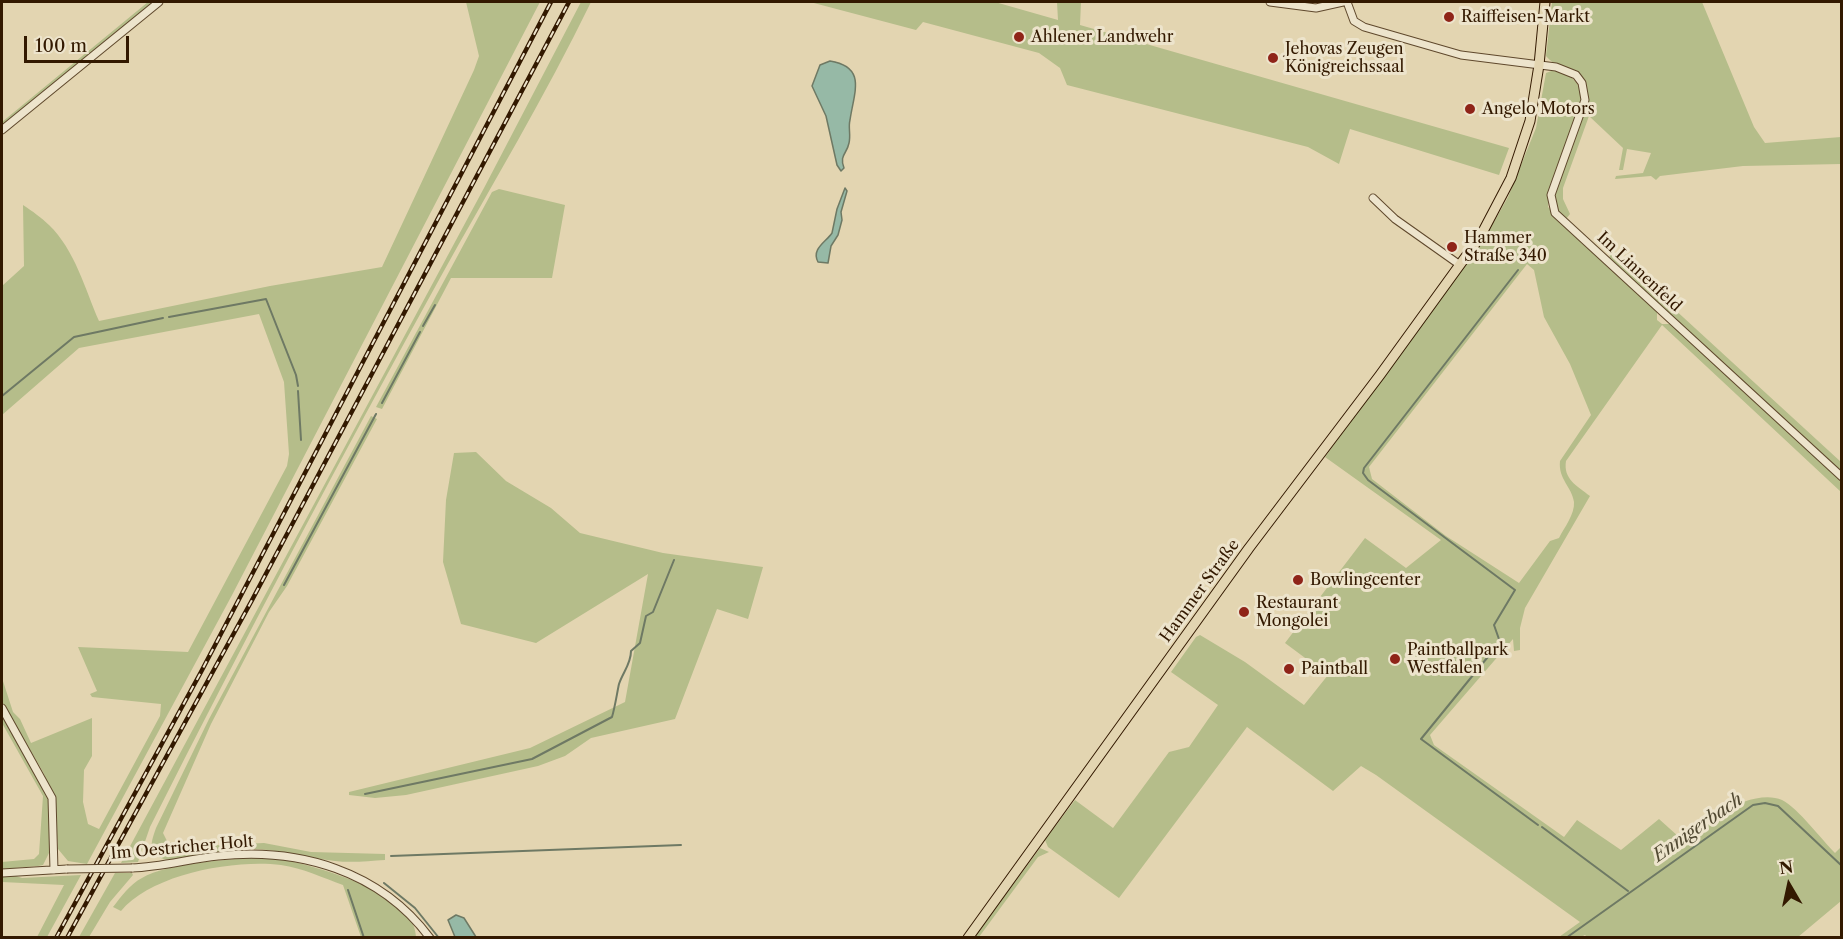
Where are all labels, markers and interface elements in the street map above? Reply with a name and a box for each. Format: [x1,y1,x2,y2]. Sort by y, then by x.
place label: Raiffeisen-Markt [1461,7,1590,27]
marker: Raiffeisen-Markt [1442,10,1456,24]
scale bar [27,24,132,62]
place label: Ahlener Landwehr [1031,27,1174,47]
marker: Ahlener Landwehr [1012,30,1026,44]
text: 100 m [35,35,87,57]
place label: Jehovas Zeugen Königreichssaal [1285,39,1404,77]
marker: Jehovas Zeugen Königreichssaal [1266,51,1280,65]
place label: Angelo Motors [1482,99,1595,119]
marker: Angelo Motors [1463,102,1477,116]
place label: Hammer Straße 340 [1464,228,1547,266]
street label: Im Linnenfeld [1593,228,1685,316]
marker: Hammer Straße 340 [1445,240,1459,254]
street label: Hammer Straße [1156,536,1244,646]
place label: Bowlingcenter [1310,570,1420,590]
marker: Bowlingcenter [1291,573,1305,587]
place label: Restaurant Mongolei [1256,593,1338,631]
marker: Restaurant Mongolei [1237,605,1251,619]
place label: Paintballpark Westfalen [1407,640,1508,678]
marker: Paintballpark Westfalen [1388,652,1402,666]
place label: Paintball [1301,659,1368,679]
marker: Paintball [1282,662,1296,676]
water label: Ennigerbach [1649,789,1747,867]
street label: Im Oestricher Holt [110,832,254,864]
north arrow [1759,855,1819,915]
text: N [1778,856,1795,878]

